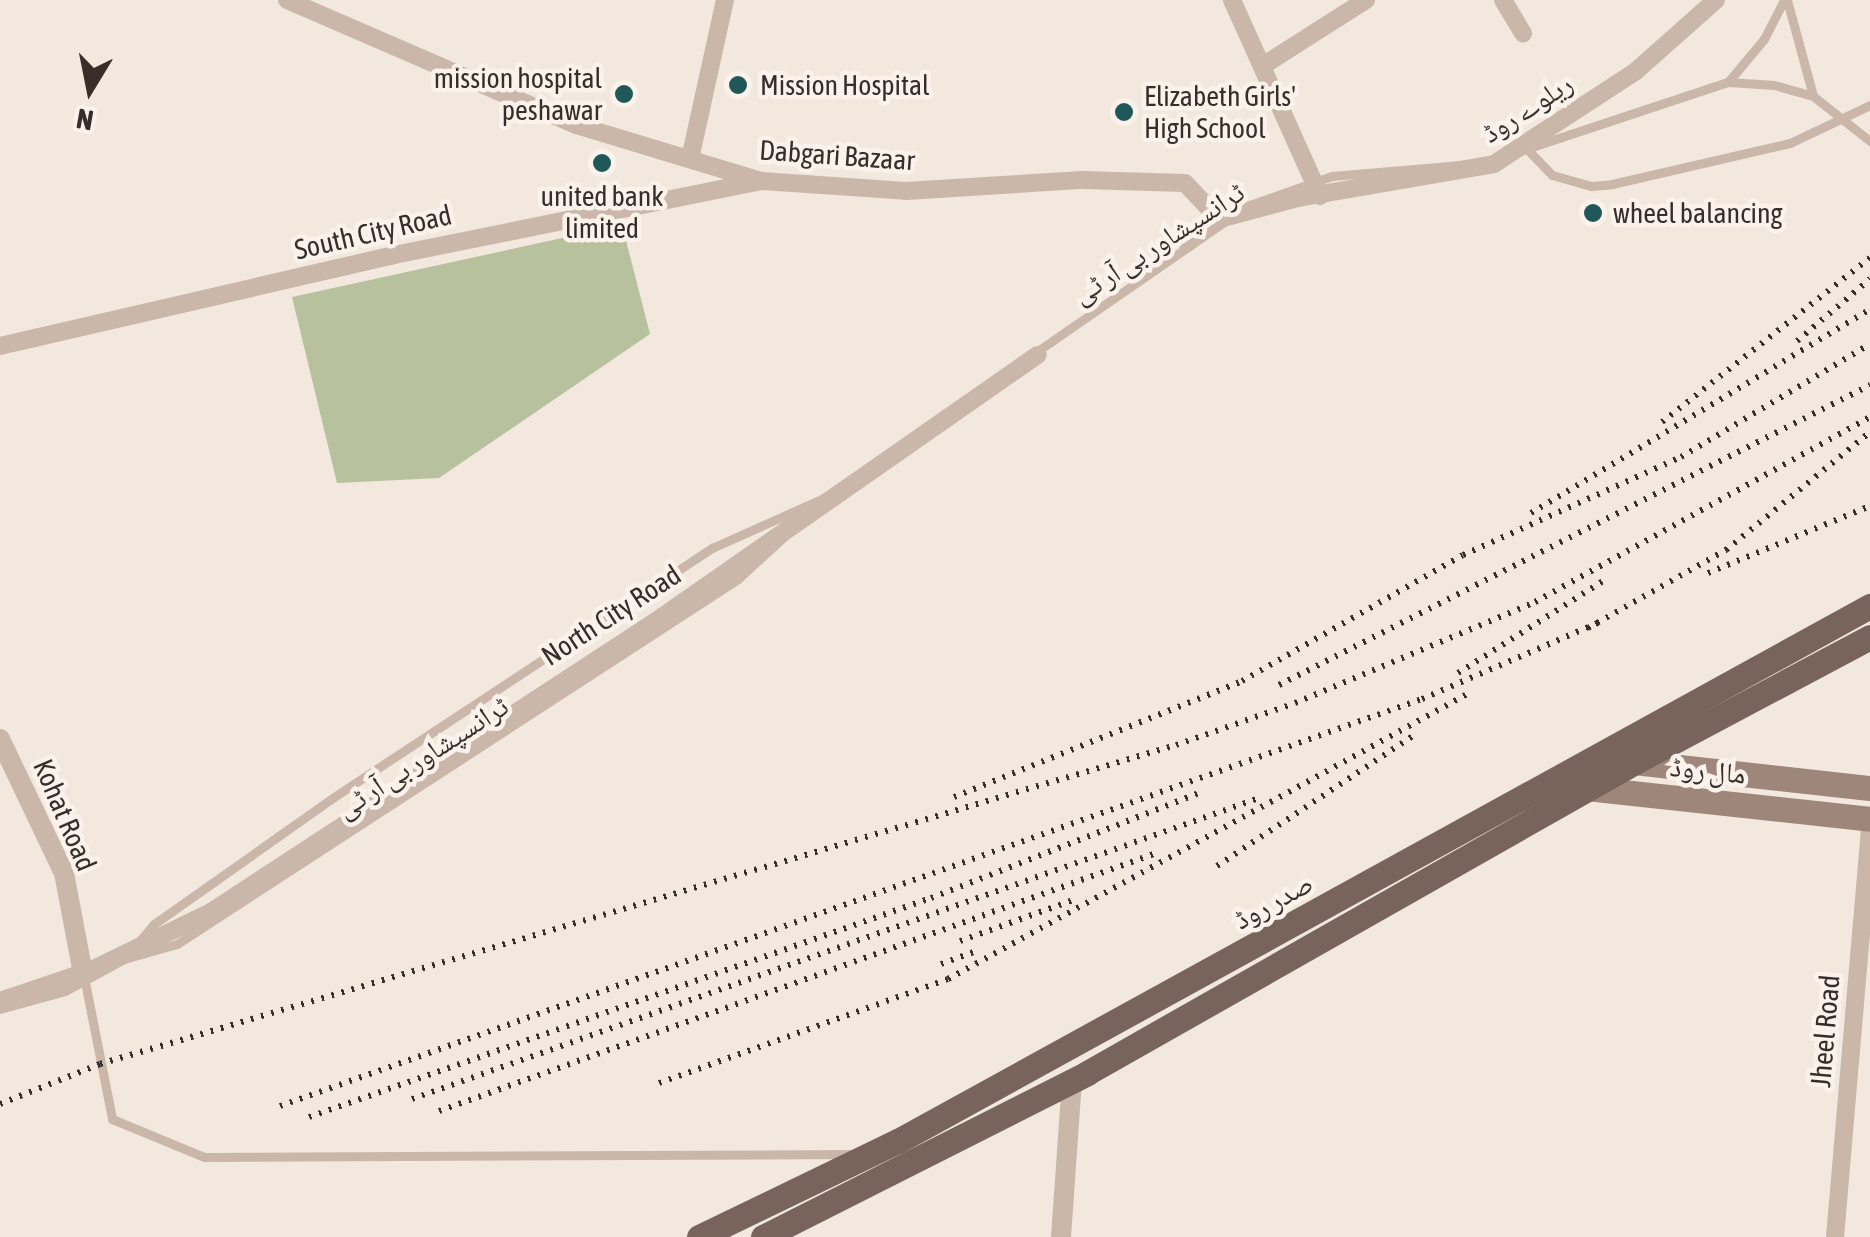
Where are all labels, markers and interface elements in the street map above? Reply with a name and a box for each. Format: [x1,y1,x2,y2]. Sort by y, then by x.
north arrow [40,40,140,140]
place label: mission hospital peshawar [434,61,602,127]
street label: ریلوے روڈ [1475,66,1579,150]
place label: Mission Hospital [760,68,930,102]
marker: Mission Hospital [725,72,751,98]
place label: Elizabeth Girls' High School [1144,79,1296,145]
marker: mission hospital peshawar [611,81,637,107]
marker: Elizabeth Girls' High School [1113,101,1135,123]
text: N [74,102,96,137]
street label: Dabgari Bazaar [758,133,916,177]
marker: united bank limited [591,152,613,174]
street label: ٹرانسپشاور بی آر ٹی [1066,175,1250,311]
place label: united bank limited [540,179,664,245]
place label: wheel balancing [1613,196,1783,230]
street label: South City Road [291,198,455,266]
marker: wheel balancing [1582,202,1604,224]
street label: North City Road [535,558,687,672]
street label: ٹرانسپشاور بی آر ٹی [330,689,514,825]
street label: مال روڈ [1669,749,1747,791]
street label: Kohat Road [26,754,104,876]
street label: صدر روڈ [1227,866,1319,936]
street label: Jheel Road [1803,973,1847,1089]

